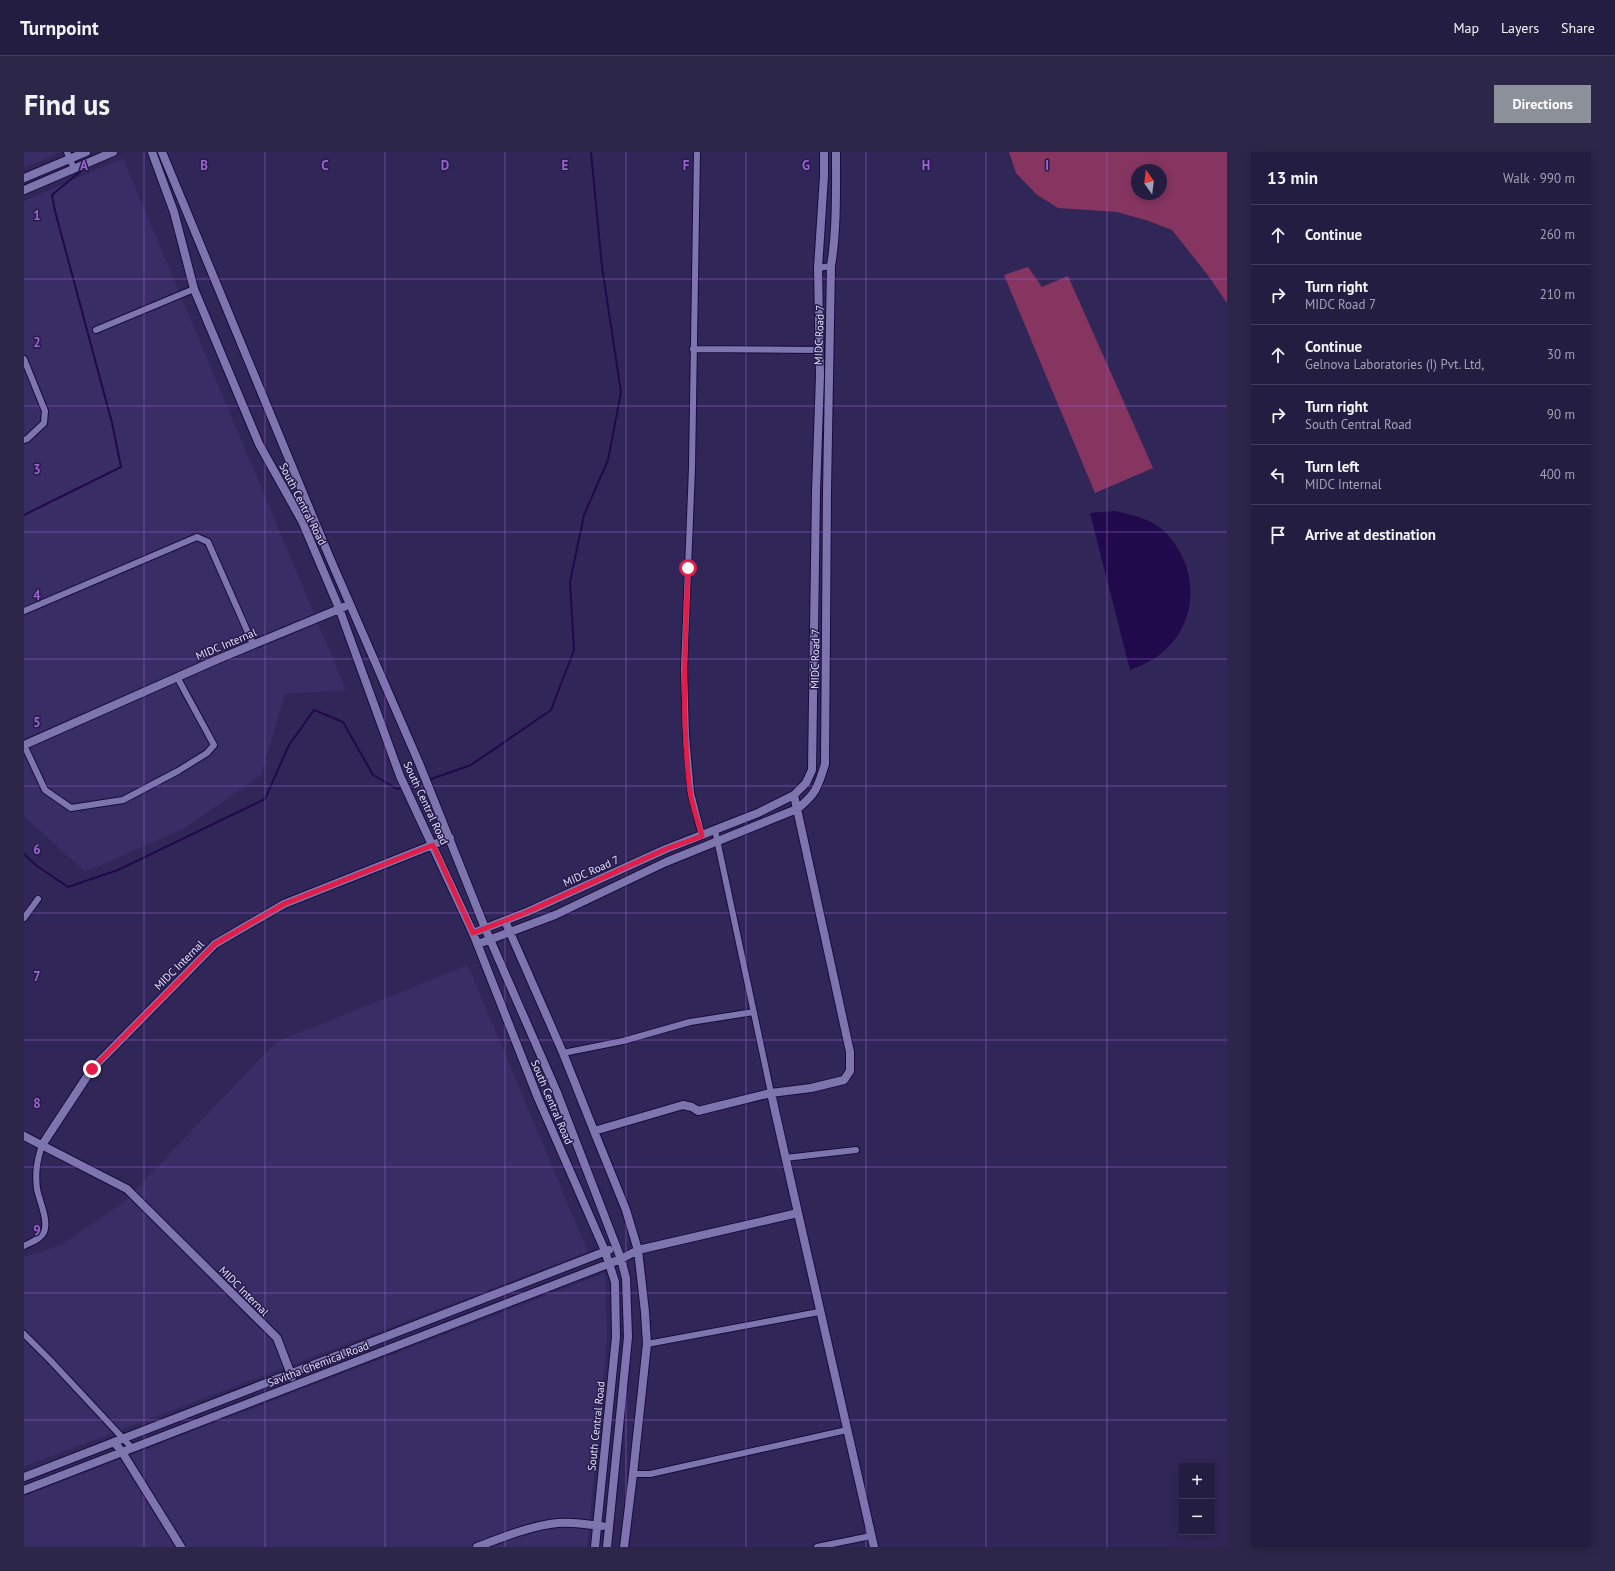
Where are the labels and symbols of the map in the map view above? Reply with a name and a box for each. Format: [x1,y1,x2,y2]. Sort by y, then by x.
text: A [80,157,88,174]
text: B [200,157,208,174]
text: C [321,157,329,174]
text: D [441,157,449,174]
text: E [562,157,569,174]
text: F [683,157,690,174]
text: G [802,157,810,174]
text: H [922,157,930,174]
text: I [1045,157,1049,174]
north arrow [1131,164,1167,200]
text: 1 [33,207,41,224]
street label: MIDC Road 7 [811,305,827,365]
text: 2 [33,334,41,351]
text: 3 [33,461,41,478]
street label: South Central Road [276,461,330,547]
route start [679,559,697,577]
text: 4 [33,587,41,604]
street label: MIDC Internal [193,625,259,663]
street label: MIDC Road 7 [807,629,823,689]
text: 5 [33,714,41,731]
street label: South Central Road [401,759,451,847]
text: 6 [33,841,41,858]
street label: MIDC Road 7 [561,852,621,890]
street label: MIDC Internal [151,937,207,993]
text: 7 [33,968,41,985]
street label: South Central Road [528,1058,576,1146]
route end [83,1060,101,1078]
text: 8 [33,1095,41,1112]
text: 9 [33,1222,41,1239]
street label: MIDC Internal [216,1263,272,1319]
street label: Savitha Chemical Road [265,1338,371,1390]
street label: South Central Road [584,1380,608,1472]

